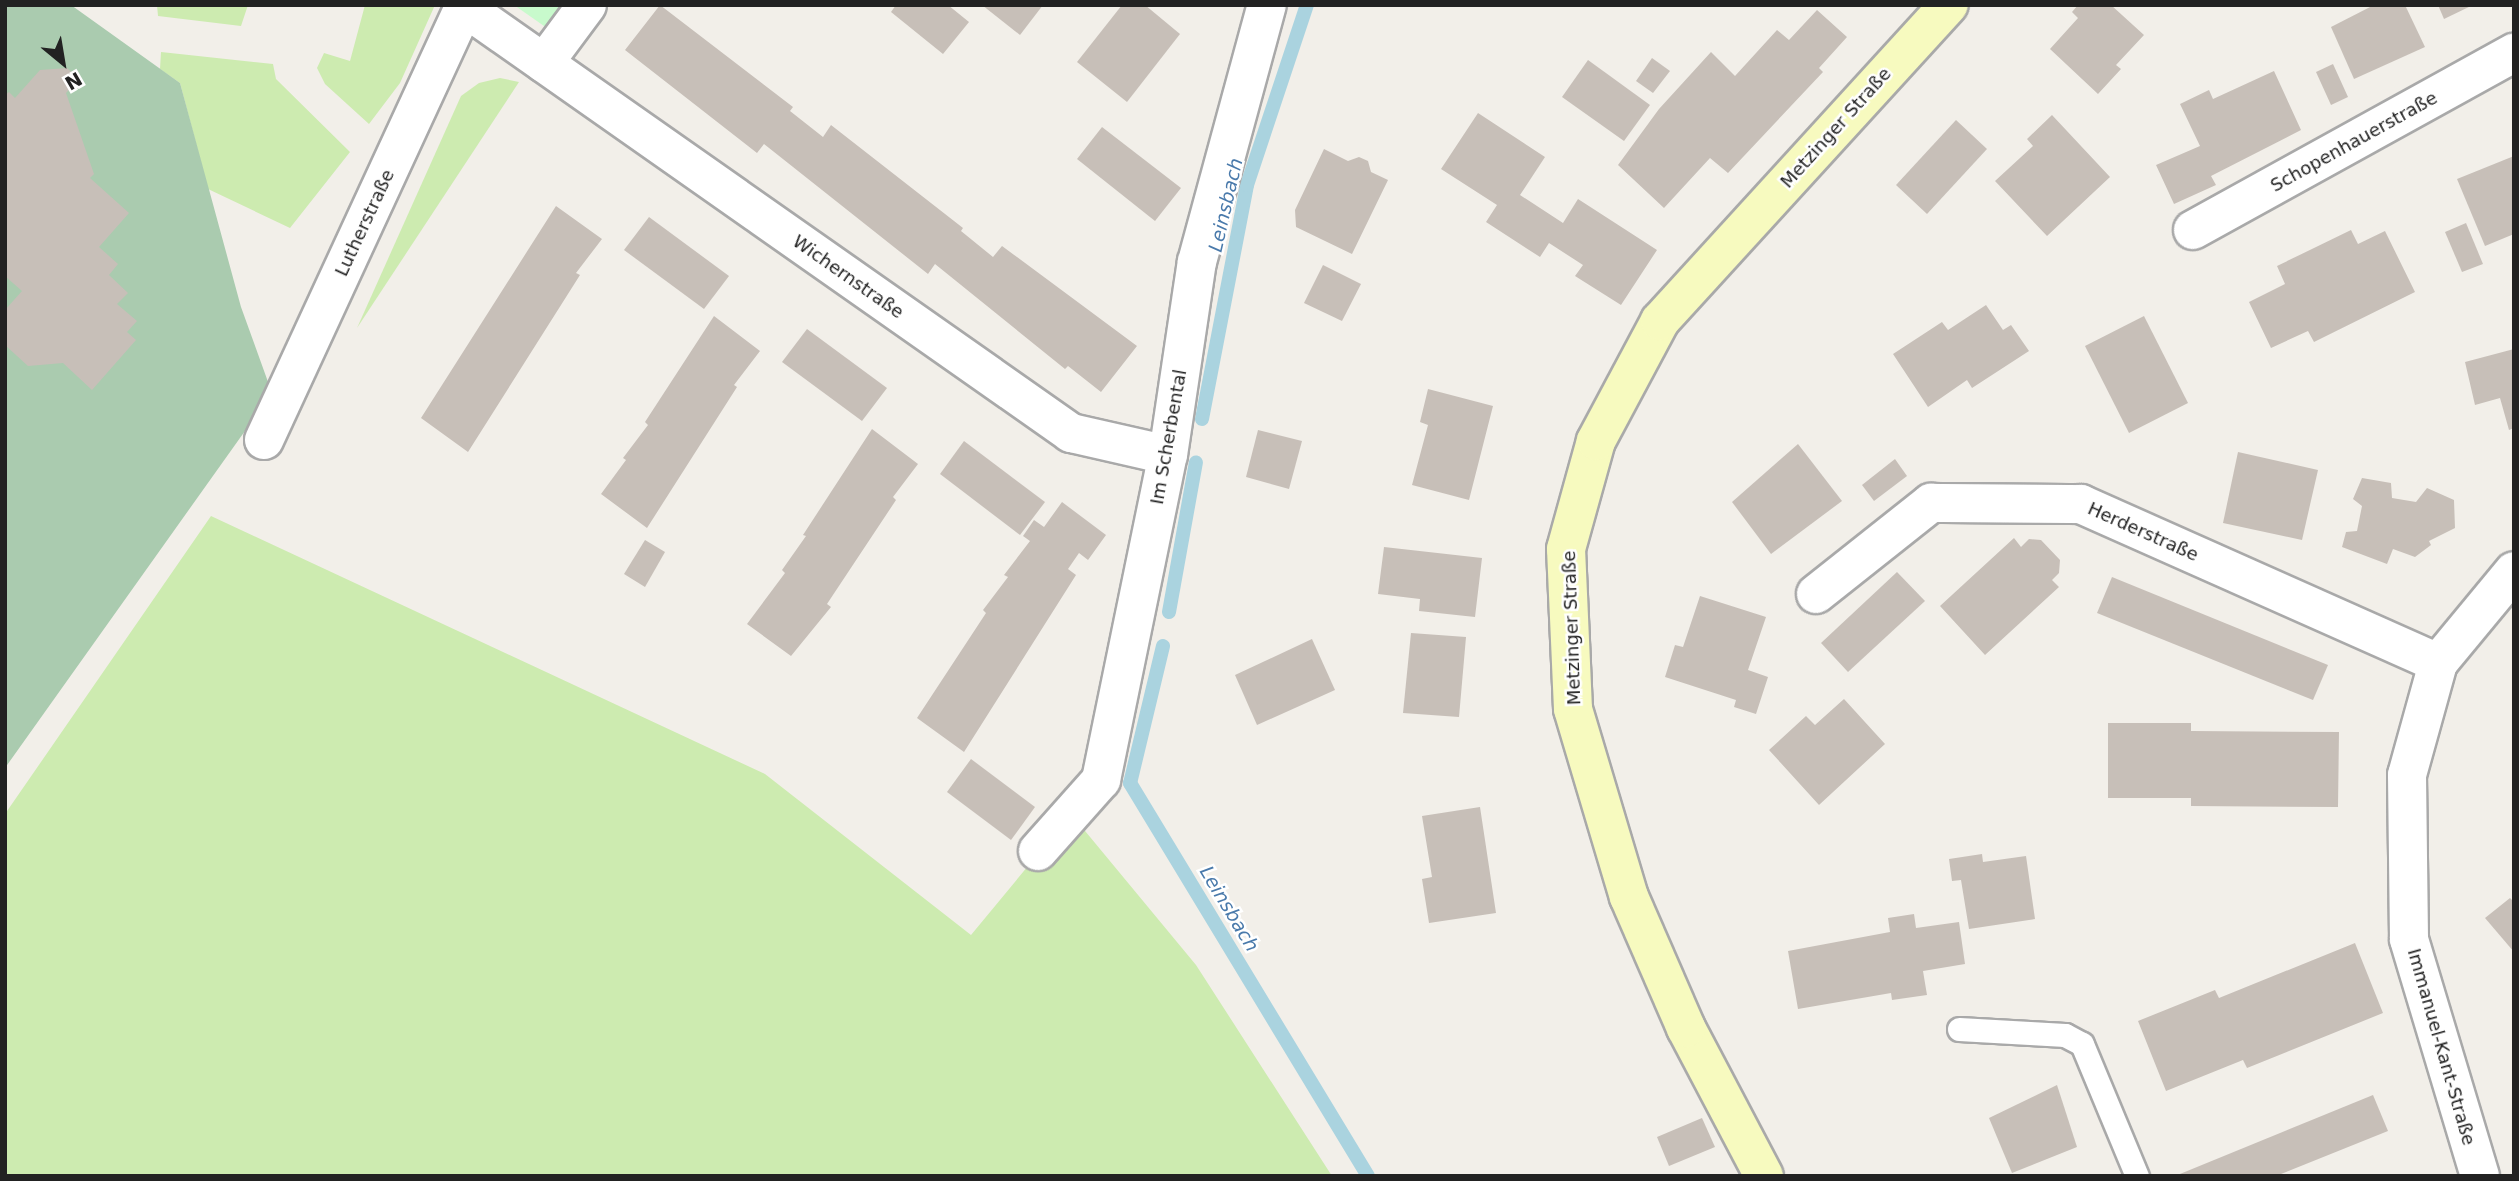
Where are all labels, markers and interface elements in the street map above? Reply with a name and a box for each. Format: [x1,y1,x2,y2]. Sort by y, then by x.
north arrow [28,28,98,98]
street label: Metzinger Straße [1776,63,1896,193]
text: N [61,68,86,95]
street label: Schopenhauerstraße [2267,87,2441,197]
water label: Leinsbach [1204,156,1248,254]
street label: Lutherstraße [331,166,399,280]
street label: Wichernstraße [788,231,908,323]
street label: Im Scherbental [1146,368,1192,506]
street label: Herderstraße [2084,498,2202,566]
street label: Metzinger Straße [1559,550,1585,706]
water label: Leinsbach [1195,862,1263,956]
street label: Immanuel-Kant-Straße [2403,946,2479,1148]

